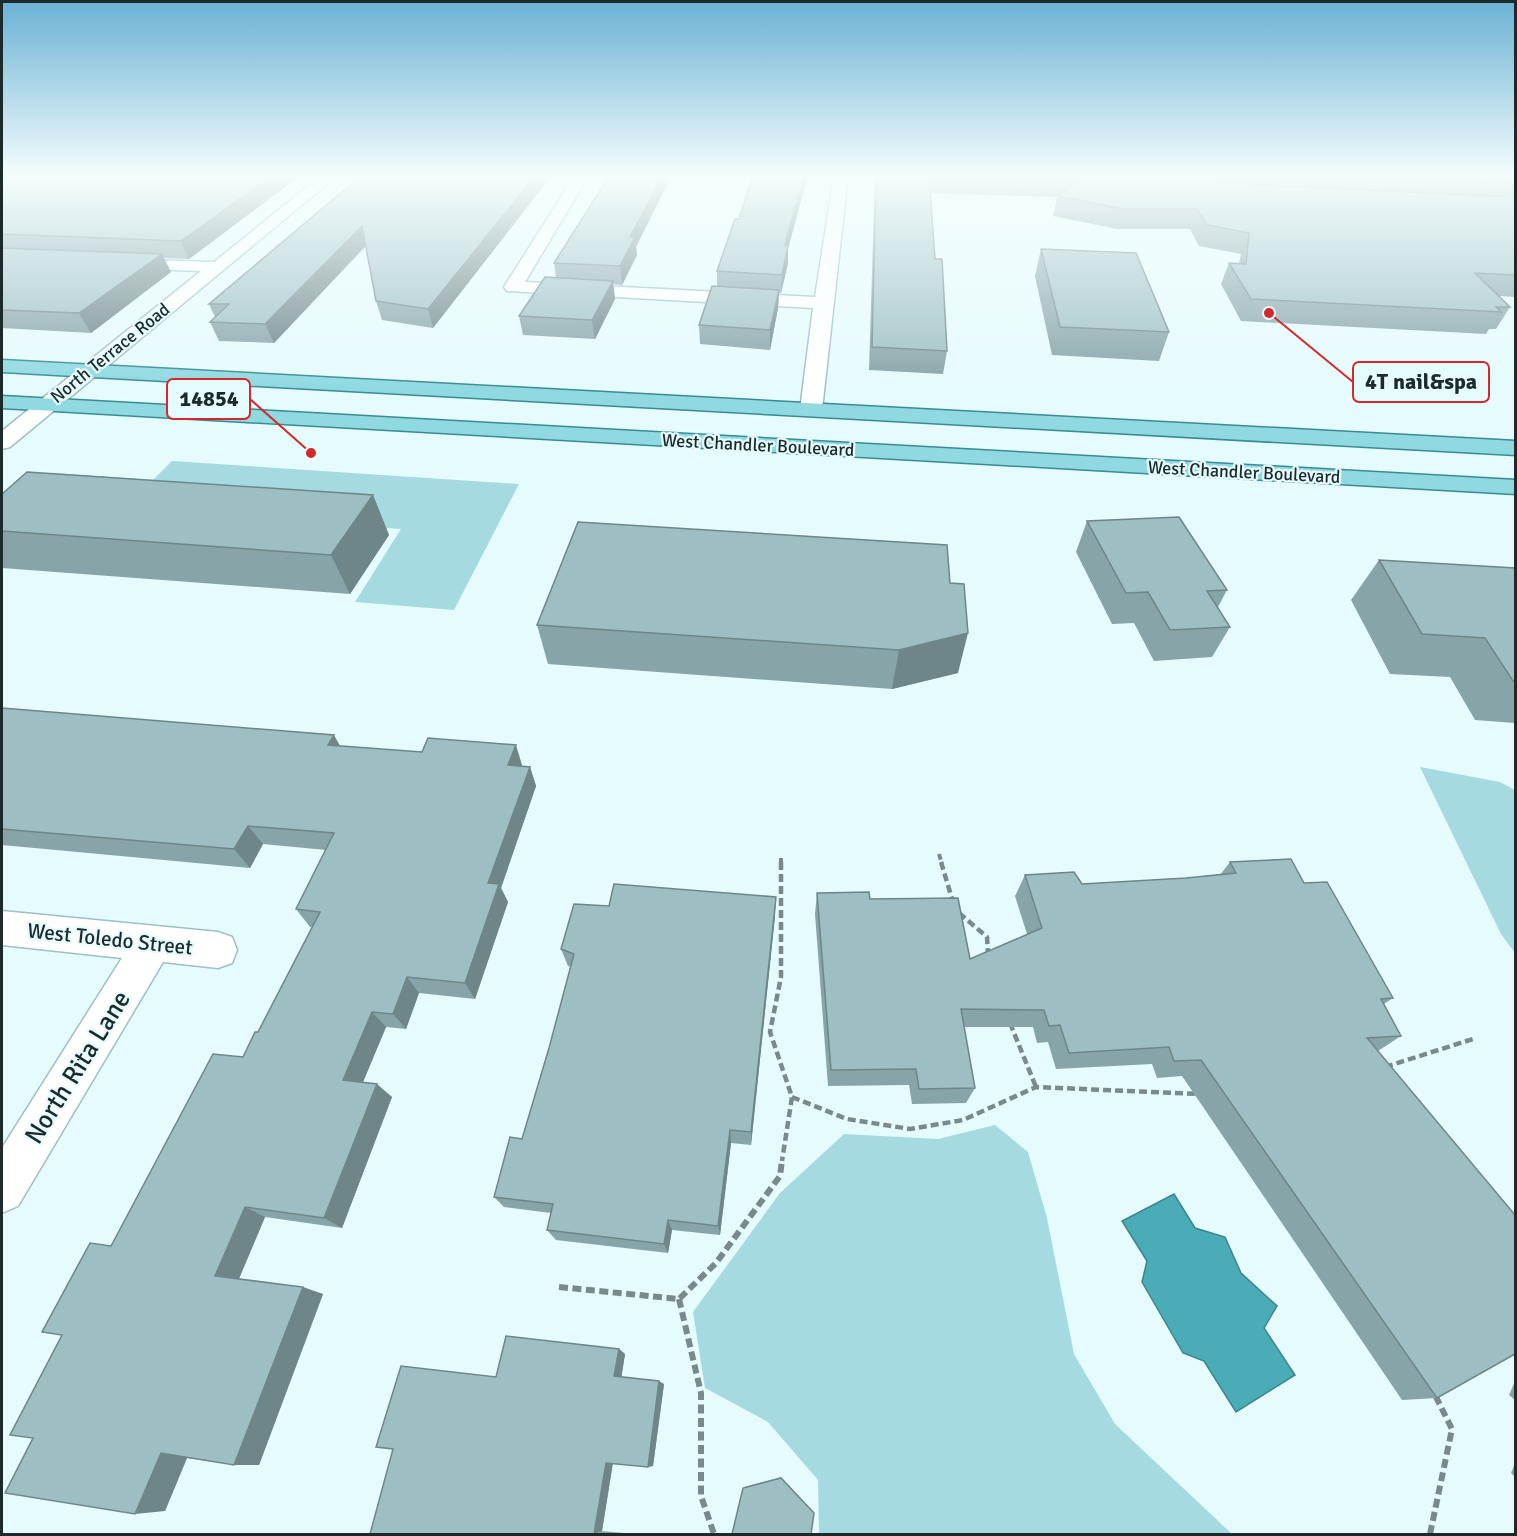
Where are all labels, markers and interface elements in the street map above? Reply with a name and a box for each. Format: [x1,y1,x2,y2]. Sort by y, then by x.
street label: North Terrace Road [46,298,174,408]
callout: 4T nail&spa [1353,362,1489,402]
text: 4T nail&spa [1365,368,1477,395]
callout: 14854 [167,379,250,419]
text: 14854 [179,385,239,412]
street label: West Chandler Boulevard [661,429,855,461]
street label: West Chandler Boulevard [1147,456,1341,488]
street label: West Toledo Street [26,917,194,961]
street label: North Rita Lane [18,985,138,1150]

